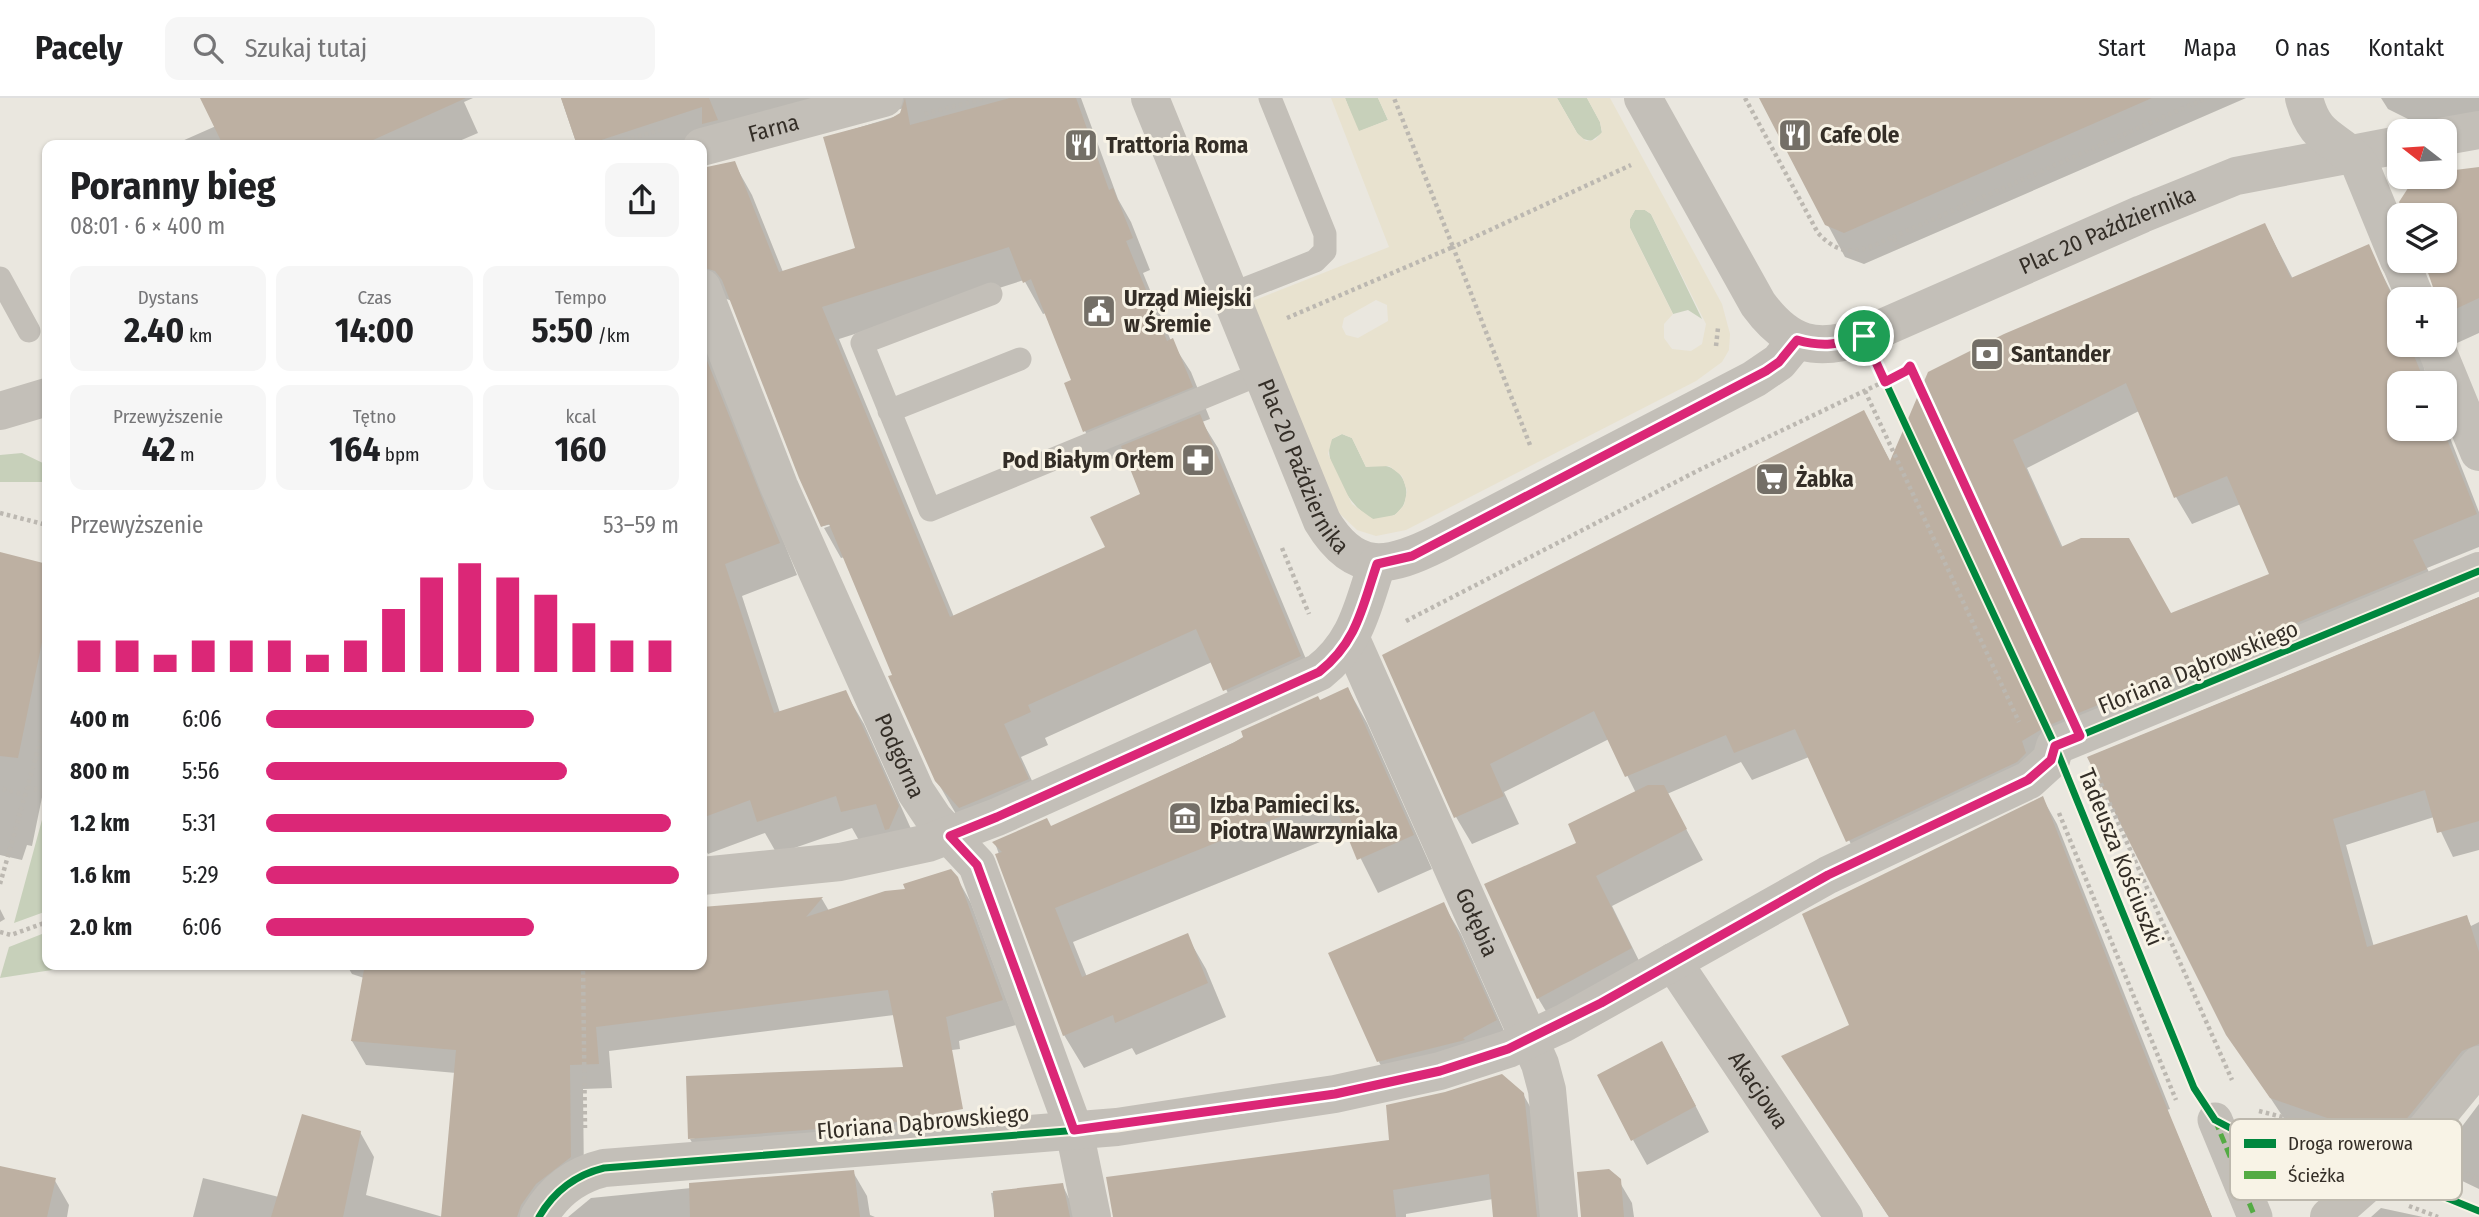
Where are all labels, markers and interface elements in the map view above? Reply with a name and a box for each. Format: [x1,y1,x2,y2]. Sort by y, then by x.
search box [165,17,655,80]
text: Pacely [35,28,123,68]
icon: search [189,29,227,67]
text: Szukaj tutaj [245,33,367,64]
text: Start [2098,34,2146,62]
text: Mapa [2184,34,2237,62]
text: O nas [2275,34,2330,62]
text: Kontakt [2368,34,2444,62]
street label: Farna [745,108,802,148]
restaurant icon: Cafe Ole [1776,116,1814,154]
north arrow [2387,119,2457,189]
map controls [2387,119,2457,441]
place label: Cafe Ole [1820,121,1900,149]
restaurant icon: Trattoria Roma [1062,126,1100,164]
place label: Trattoria Roma [1106,131,1248,159]
text: Poranny bieg [70,163,276,209]
button: share [605,163,679,237]
street label: Plac 20 Października [2015,180,2199,280]
button: layers [2387,203,2457,273]
text: 08:01 · 6 × 400 m [70,212,225,240]
place label: Urząd Miejski w Śremie [1124,284,1252,338]
text: Dystans [138,286,199,309]
text: Czas [357,286,392,309]
text: Tempo [555,286,607,309]
button: + [2387,287,2457,357]
public building icon: Urząd Miejski w Śremie [1080,292,1118,330]
pin [1834,306,1894,366]
text: 2.40 [124,309,184,351]
text: 14:00 [335,309,414,351]
text: 5:50 [532,309,593,351]
icon: arrive [1845,317,1883,355]
text: km [184,324,212,347]
text: /km [593,324,630,347]
bank icon: Santander [1968,335,2006,373]
place label: Santander [2011,340,2111,368]
button: − [2387,371,2457,441]
street label: Plac 20 Października [1252,375,1355,560]
text: Przewyższenie [113,405,223,428]
text: Tętno [353,405,396,428]
text: kcal [565,405,596,428]
text: 42 [142,428,176,470]
text: 164 [329,428,380,470]
text: 160 [555,428,607,470]
pharmacy icon: Pod Białym Orłem [1179,441,1217,479]
text: m [176,443,195,466]
text: bpm [380,443,420,466]
place label: Pod Białym Orłem [1002,446,1174,474]
supermarket icon: Żabka [1753,460,1791,498]
place label: Żabka [1796,464,1854,493]
text: Przewyższenie [70,511,203,539]
text: 53–59 m [603,511,679,539]
street label: Floriana Dąbrowskiego [2094,614,2302,720]
text: 400 m [70,705,129,733]
text: 6:06 [182,705,222,733]
street label: Podgórna [869,709,931,802]
text: 800 m [70,757,130,785]
text: 5:56 [182,757,220,785]
street label: Tadeusza Kościuszki [2073,764,2169,950]
place label: Izba Pamieci ks. Piotra Wawrzyniaka [1210,791,1398,845]
museum icon: Izba Pamieci ks. Piotra Wawrzyniaka [1166,799,1204,837]
text: 1.2 km [70,809,130,837]
text: 5:31 [182,809,216,837]
text: 1.6 km [70,861,131,889]
text: 5:29 [182,861,219,889]
street label: Gołębia [1449,883,1504,961]
text: 2.0 km [70,913,132,941]
text: 6:06 [182,913,222,941]
street label: Akacjowa [1723,1046,1795,1134]
street label: Floriana Dąbrowskiego [816,1099,1030,1145]
legend [2230,1119,2462,1200]
text: Droga rowerowa [2288,1132,2413,1155]
text: Ścieżka [2288,1164,2345,1187]

